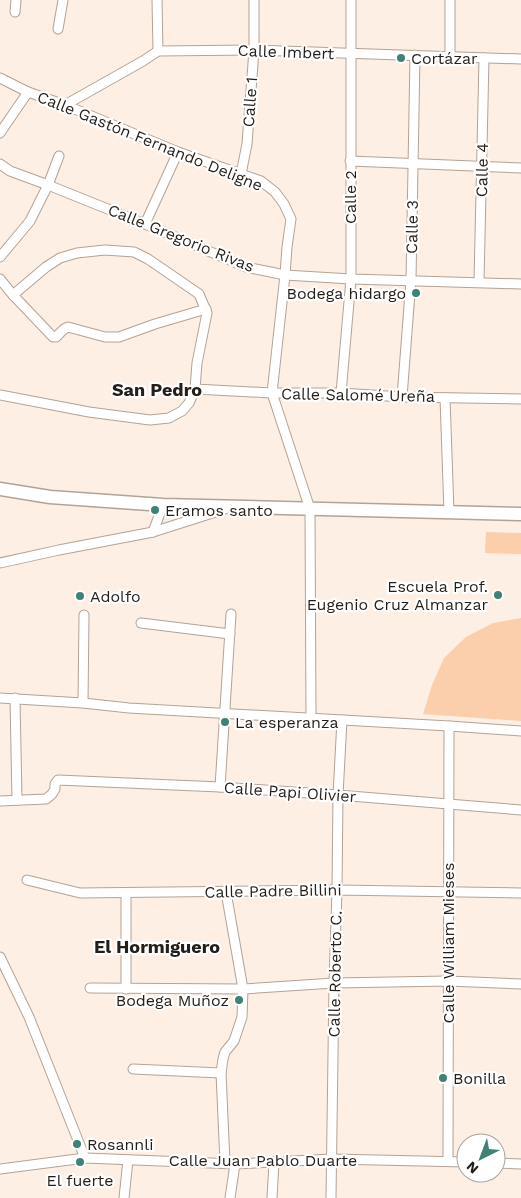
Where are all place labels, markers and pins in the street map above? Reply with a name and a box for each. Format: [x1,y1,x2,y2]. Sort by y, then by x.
place label: Cortázar [411,49,478,68]
marker: Cortázar [395,52,407,64]
place label: Bodega hidargo [287,284,406,303]
marker: Bodega hidargo [410,287,422,299]
place label: Eramos santo [165,501,273,520]
marker: Eramos santo [149,504,161,516]
place label: Escuela Prof. Eugenio Cruz Almanzar [307,577,488,614]
place label: Adolfo [90,587,141,606]
marker: Escuela Prof. Eugenio Cruz Almanzar [492,589,504,601]
marker: Adolfo [74,590,86,602]
place label: La esperanza [235,713,339,732]
marker: La esperanza [219,716,231,728]
place label: Bodega Muñoz [116,991,229,1010]
marker: Bodega Muñoz [233,994,245,1006]
place label: Bonilla [453,1069,506,1088]
marker: Bonilla [437,1072,449,1084]
place label: Rosannli [87,1135,153,1154]
marker: Rosannli [71,1138,83,1150]
marker: El fuerte [74,1156,86,1168]
place label: El fuerte [46,1171,114,1190]

